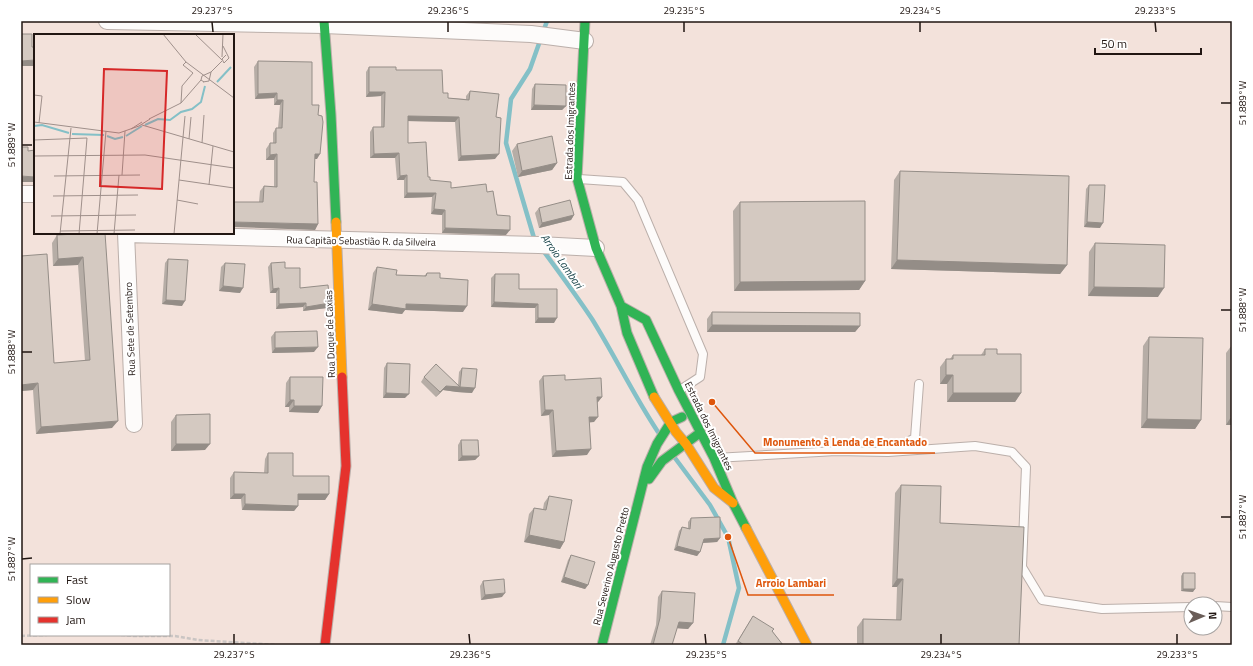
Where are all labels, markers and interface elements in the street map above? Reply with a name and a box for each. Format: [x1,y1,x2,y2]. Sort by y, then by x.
text: 29.237°S [191,3,233,18]
text: 29.236°S [427,3,469,18]
text: 29.235°S [663,3,705,18]
text: 29.234°S [899,3,941,18]
text: 29.233°S [1134,3,1176,18]
scale bar [1095,30,1201,56]
inset map [34,34,234,234]
text: 50 m [1101,34,1127,53]
text: 51.889°W [1235,81,1250,125]
street label: Estrada dos Imigrantes [561,82,579,180]
text: 51.889°W [4,123,19,167]
water label: Arroio Lambari [537,230,588,293]
street label: Rua Capitão Sebastião R. da Silveira [286,232,436,250]
street label: Rua Sete de Setembro [121,282,139,376]
text: 51.888°W [1235,288,1250,332]
street label: Rua Duque de Caxias [321,290,339,378]
text: 51.888°W [4,330,19,374]
street label: Estrada dos Imigrantes [681,379,737,473]
callout: Monumento à Lenda de Encantado [755,430,935,453]
text: Monumento à Lenda de Encantado [763,434,927,450]
text: 51.887°W [1235,495,1250,539]
street label: Rua Severino Augusto Pretto [589,505,633,627]
text: 51.887°W [4,537,19,581]
legend [30,564,170,636]
text: Fast [66,570,89,589]
callout: Arroio Lambari [748,572,834,595]
text: Arroio Lambari [756,575,826,591]
text: Slow [66,590,91,609]
north arrow [1183,596,1223,636]
text: Jam [66,610,86,629]
text: N [1205,612,1221,620]
text: 29.237°S [213,647,255,662]
text: 29.236°S [449,647,491,662]
text: 29.235°S [685,647,727,662]
text: 29.234°S [920,647,962,662]
text: 29.233°S [1156,647,1198,662]

